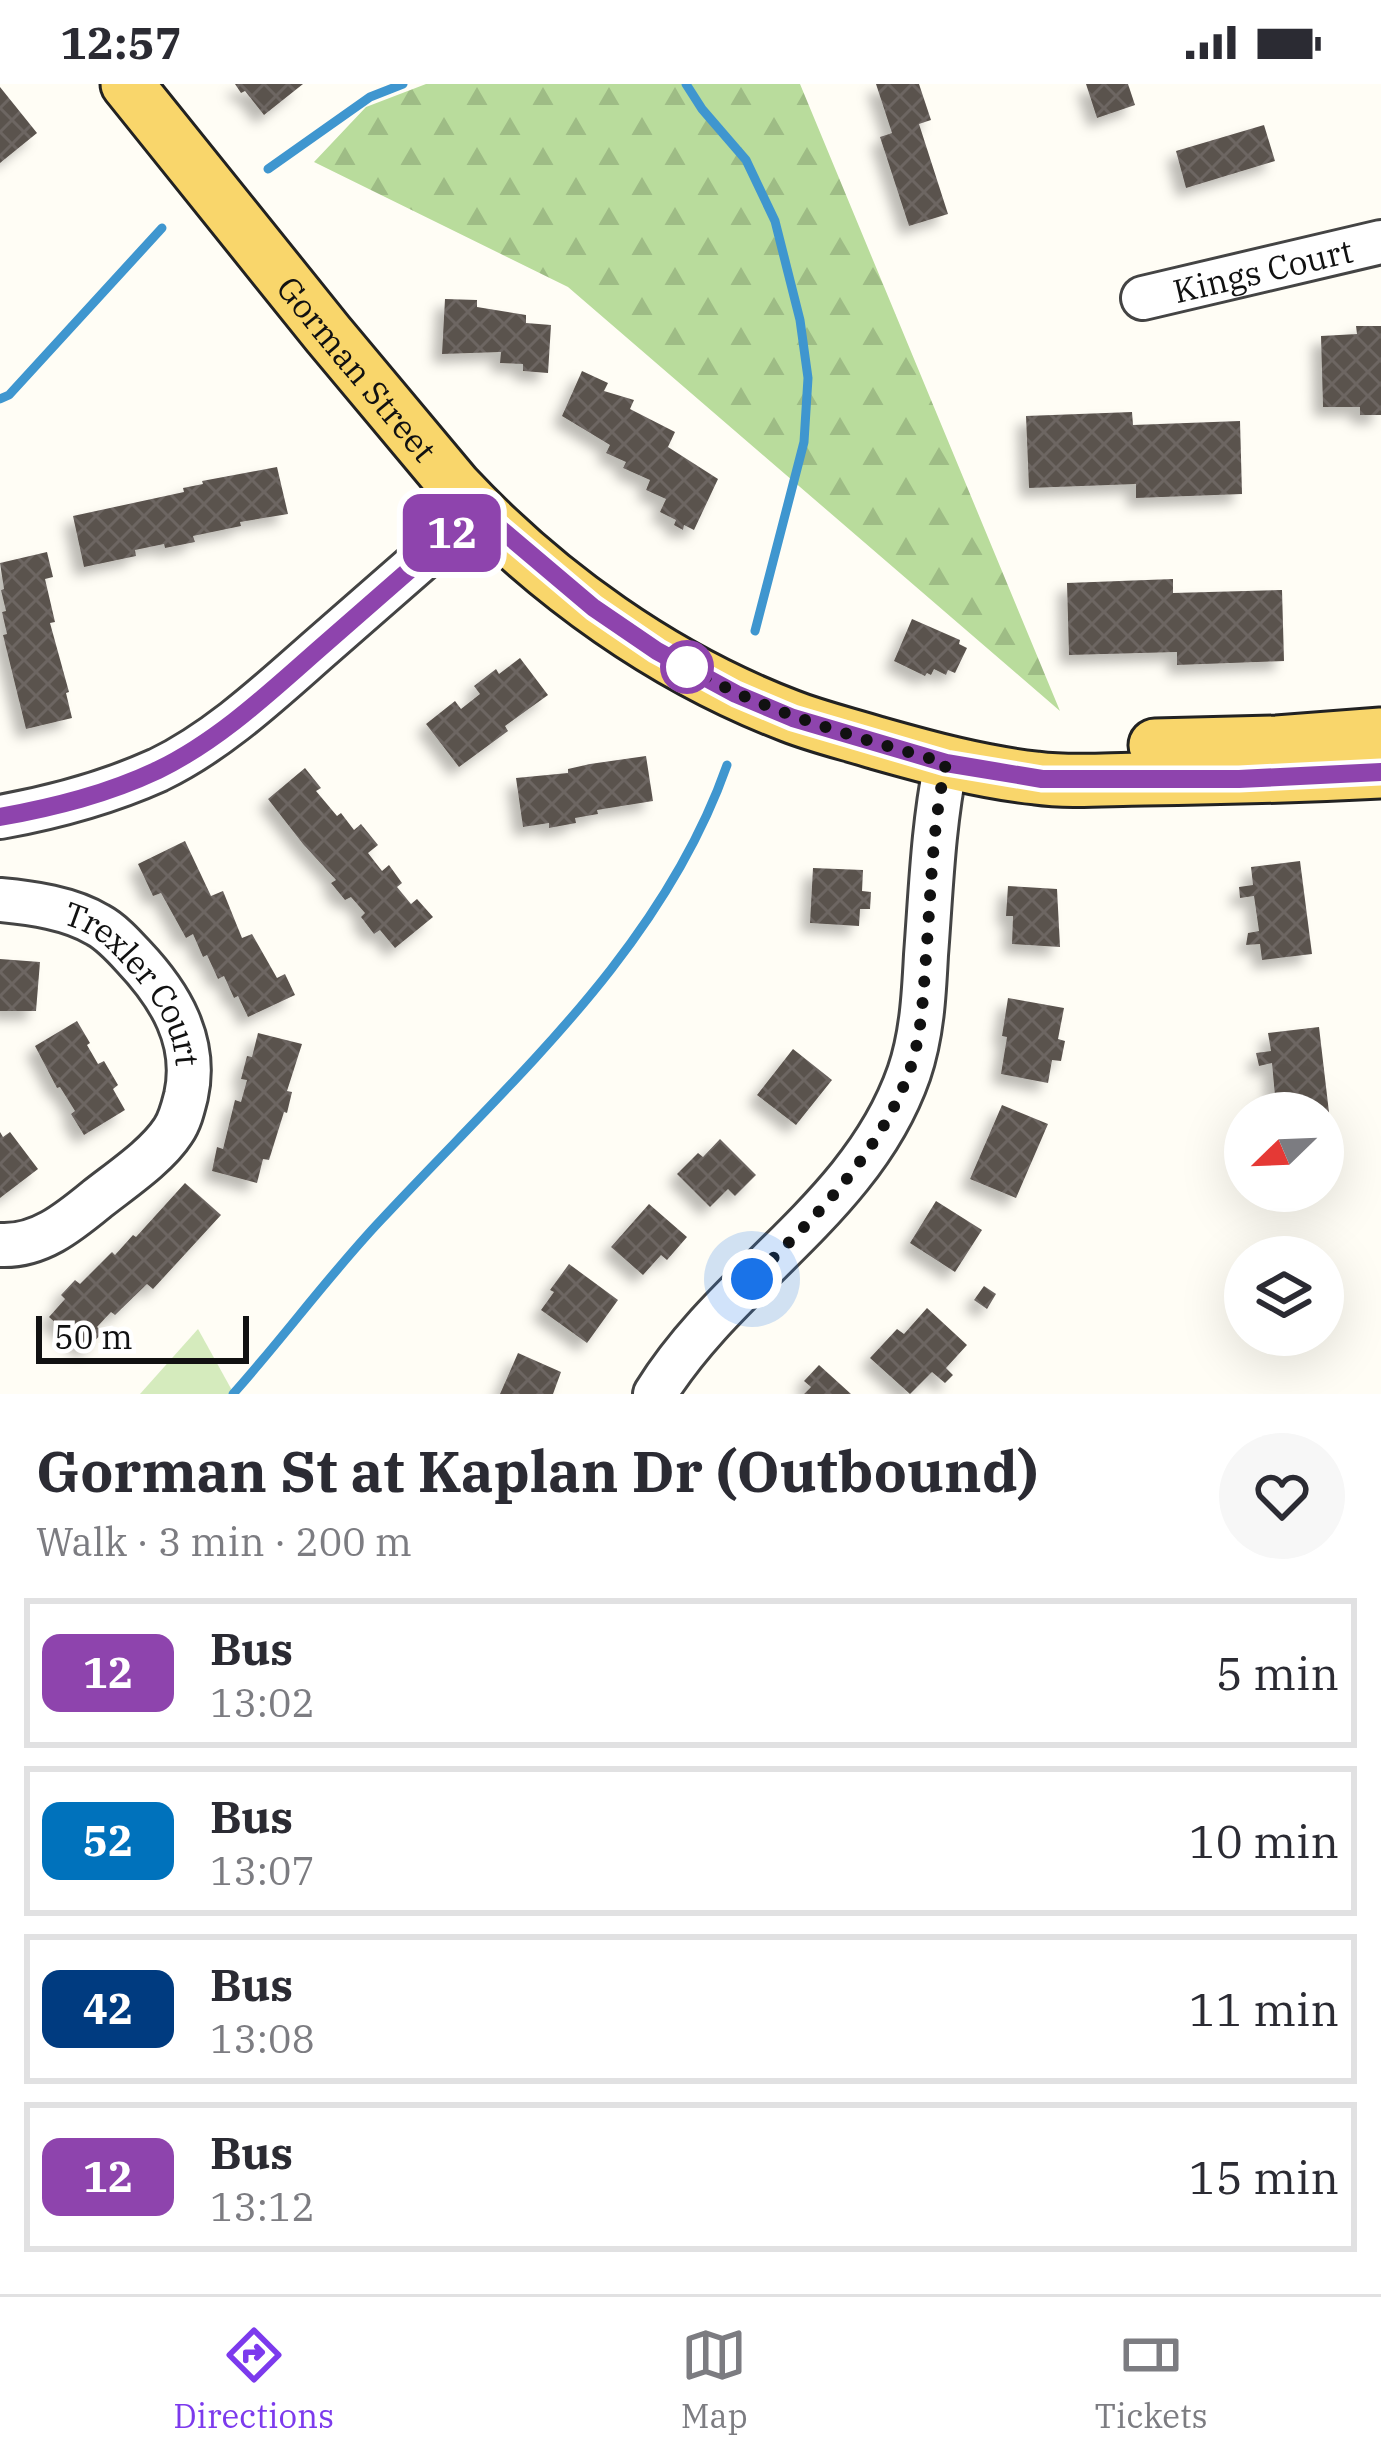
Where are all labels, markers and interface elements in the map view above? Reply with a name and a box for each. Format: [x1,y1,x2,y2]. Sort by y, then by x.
text: 12:57 [60,13,182,71]
street label: Kings Court [1169,228,1357,312]
street label: Gorman Street [268,267,447,470]
line badge: 12 [398,494,506,572]
text: 12 [427,505,477,560]
unlabelled marker [662,642,712,692]
street label: Trexler Court [59,891,210,1068]
north arrow [1224,1092,1344,1212]
map controls [1224,1092,1344,1356]
button: layers [1224,1236,1344,1356]
your location [722,1249,782,1309]
scale bar [36,1310,249,1363]
text: 50 m [54,1315,133,1358]
button: heart [1219,1433,1345,1559]
text: Gorman St at Kaplan Dr (Outbound) [36,1434,1038,1508]
text: Walk · 3 min · 200 m [36,1516,412,1567]
text: Bus [210,1619,293,1677]
text: 5 min [1216,1644,1339,1702]
text: 12 [83,1645,133,1700]
text: 13:02 [210,1677,315,1728]
text: Bus [210,1787,293,1845]
text: 10 min [1189,1812,1339,1870]
text: 52 [83,1813,133,1868]
text: 13:07 [210,1845,315,1896]
text: Bus [210,1955,293,2013]
text: 11 min [1189,1980,1339,2038]
text: 42 [83,1981,133,2036]
text: 13:08 [210,2013,315,2064]
text: Bus [210,2123,293,2181]
text: 15 min [1189,2148,1339,2206]
text: 12 [83,2149,133,2204]
text: 13:12 [210,2181,315,2232]
tab: Directions [173,2322,334,2437]
tab: Map [681,2322,748,2437]
tab: Tickets [1095,2322,1208,2437]

